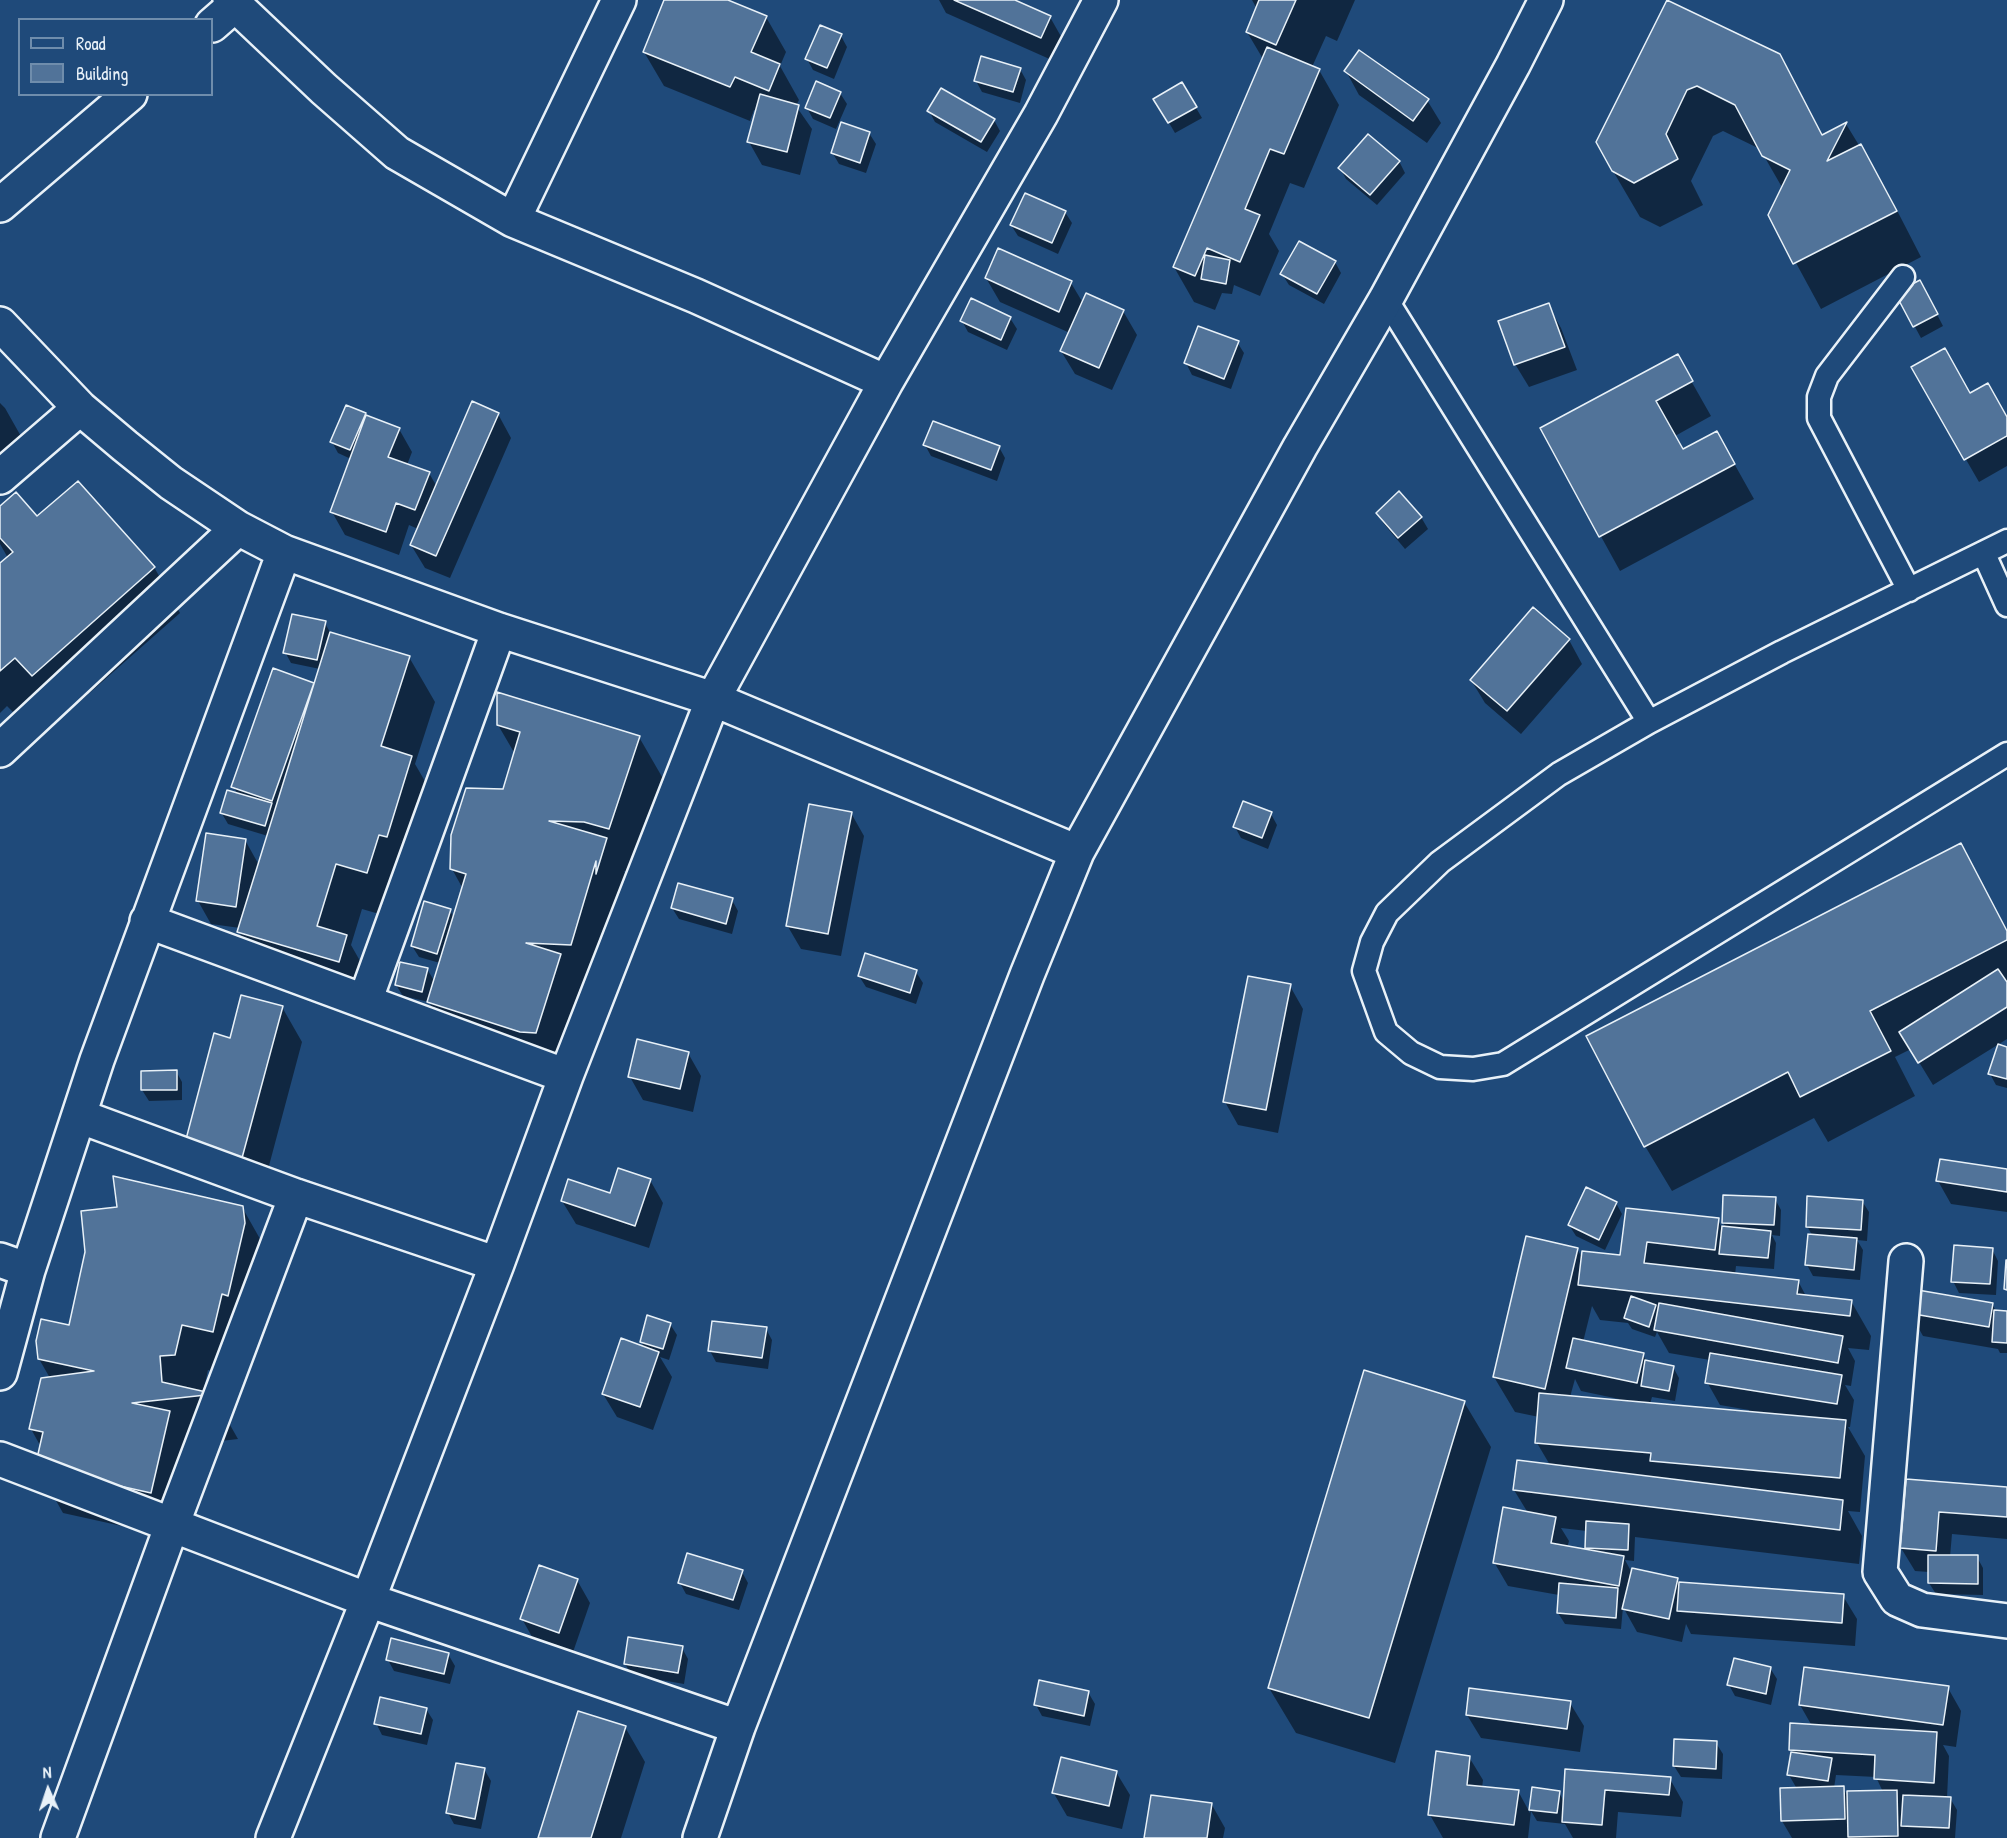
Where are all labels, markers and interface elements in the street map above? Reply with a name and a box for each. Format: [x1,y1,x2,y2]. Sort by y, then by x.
legend [18,18,213,96]
text: Road [76,31,106,56]
text: Building [76,61,128,86]
north arrow [18,1760,78,1820]
text: N [42,1761,52,1783]

